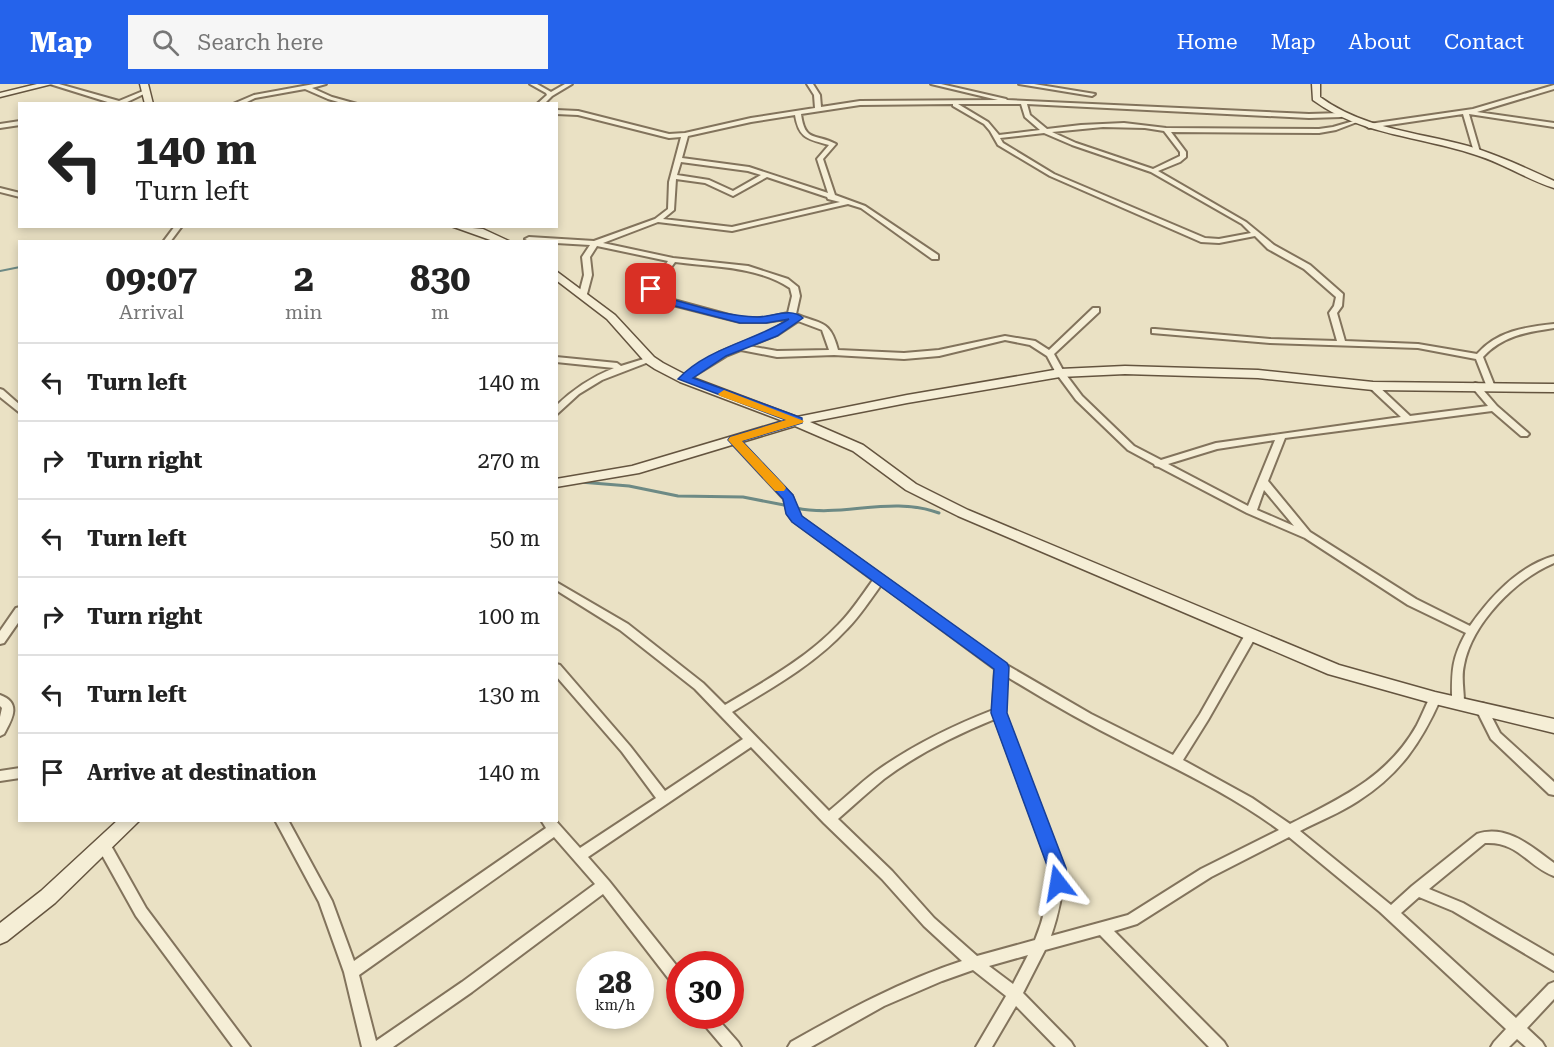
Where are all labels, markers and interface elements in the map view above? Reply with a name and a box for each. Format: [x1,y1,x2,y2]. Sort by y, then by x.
search box [128,15,548,69]
text: Map [30,26,92,59]
icon: search [149,26,182,59]
text: Search here [197,30,323,55]
text: Home [1177,30,1238,54]
text: Map [1271,30,1316,54]
text: About [1349,30,1411,54]
text: Contact [1444,30,1524,54]
text: 140 m [135,125,257,174]
icon: left [36,126,114,204]
text: Turn left [135,175,249,207]
text: 09:07 [106,258,197,300]
text: 2 [294,258,314,300]
text: 830 [410,258,470,300]
pin [625,263,676,314]
icon: arrive [634,272,667,305]
text: Arrival [119,300,184,324]
text: min [285,300,322,324]
text: m [431,300,449,324]
icon: left [36,366,69,399]
text: Turn left [87,370,187,395]
text: 140 m [477,370,540,395]
icon: right [36,444,69,477]
text: Turn right [87,448,202,473]
text: 270 m [477,448,540,473]
icon: left [36,522,69,555]
text: Turn left [87,526,187,551]
text: 50 m [490,526,540,551]
icon: right [36,600,69,633]
text: Turn right [87,604,202,629]
text: 100 m [477,604,540,629]
icon: left [36,678,69,711]
text: Turn left [87,682,187,707]
text: 130 m [477,682,540,707]
icon: arrive [36,756,69,789]
text: Arrive at destination [87,760,316,785]
text: 140 m [477,760,540,785]
position arrow [1026,851,1090,915]
speed limit sign: 30 [666,951,744,1029]
text: 28 [598,965,632,1000]
text: km/h [595,996,635,1014]

